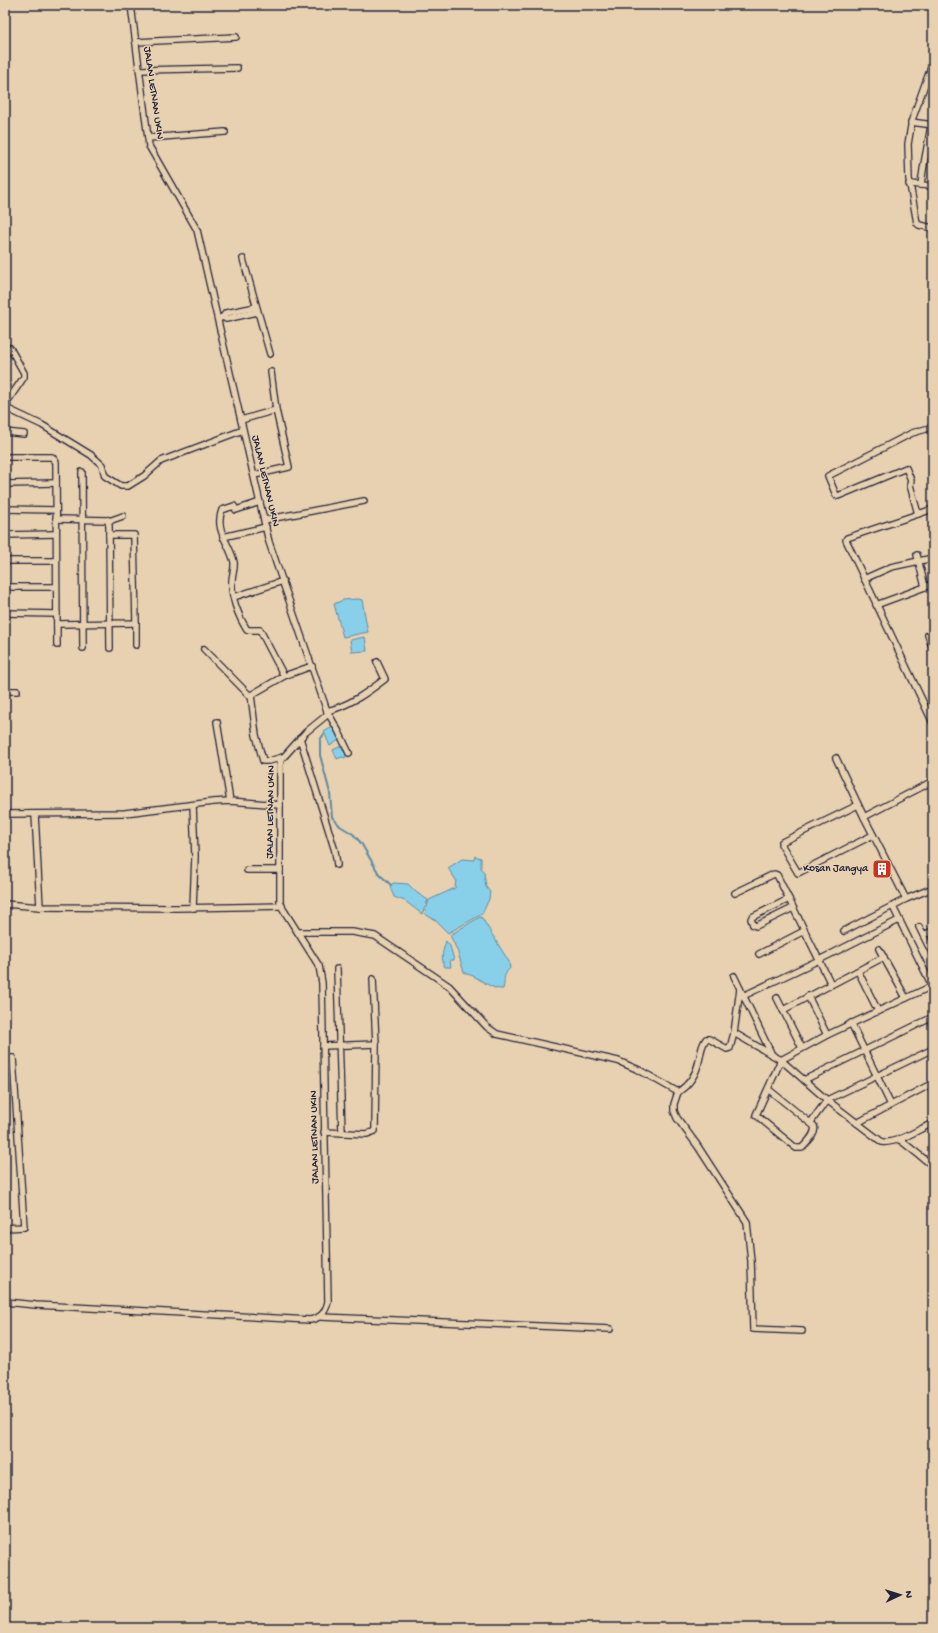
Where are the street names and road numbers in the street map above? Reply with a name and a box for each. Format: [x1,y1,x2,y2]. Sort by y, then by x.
street label: JALAN LETNAN UKIN [141,46,165,140]
street label: JALAN LETNAN UKIN [249,434,281,528]
street label: JALAN LETNAN UKIN [264,765,278,859]
street label: JALAN LETNAN UKIN [308,1090,322,1184]

